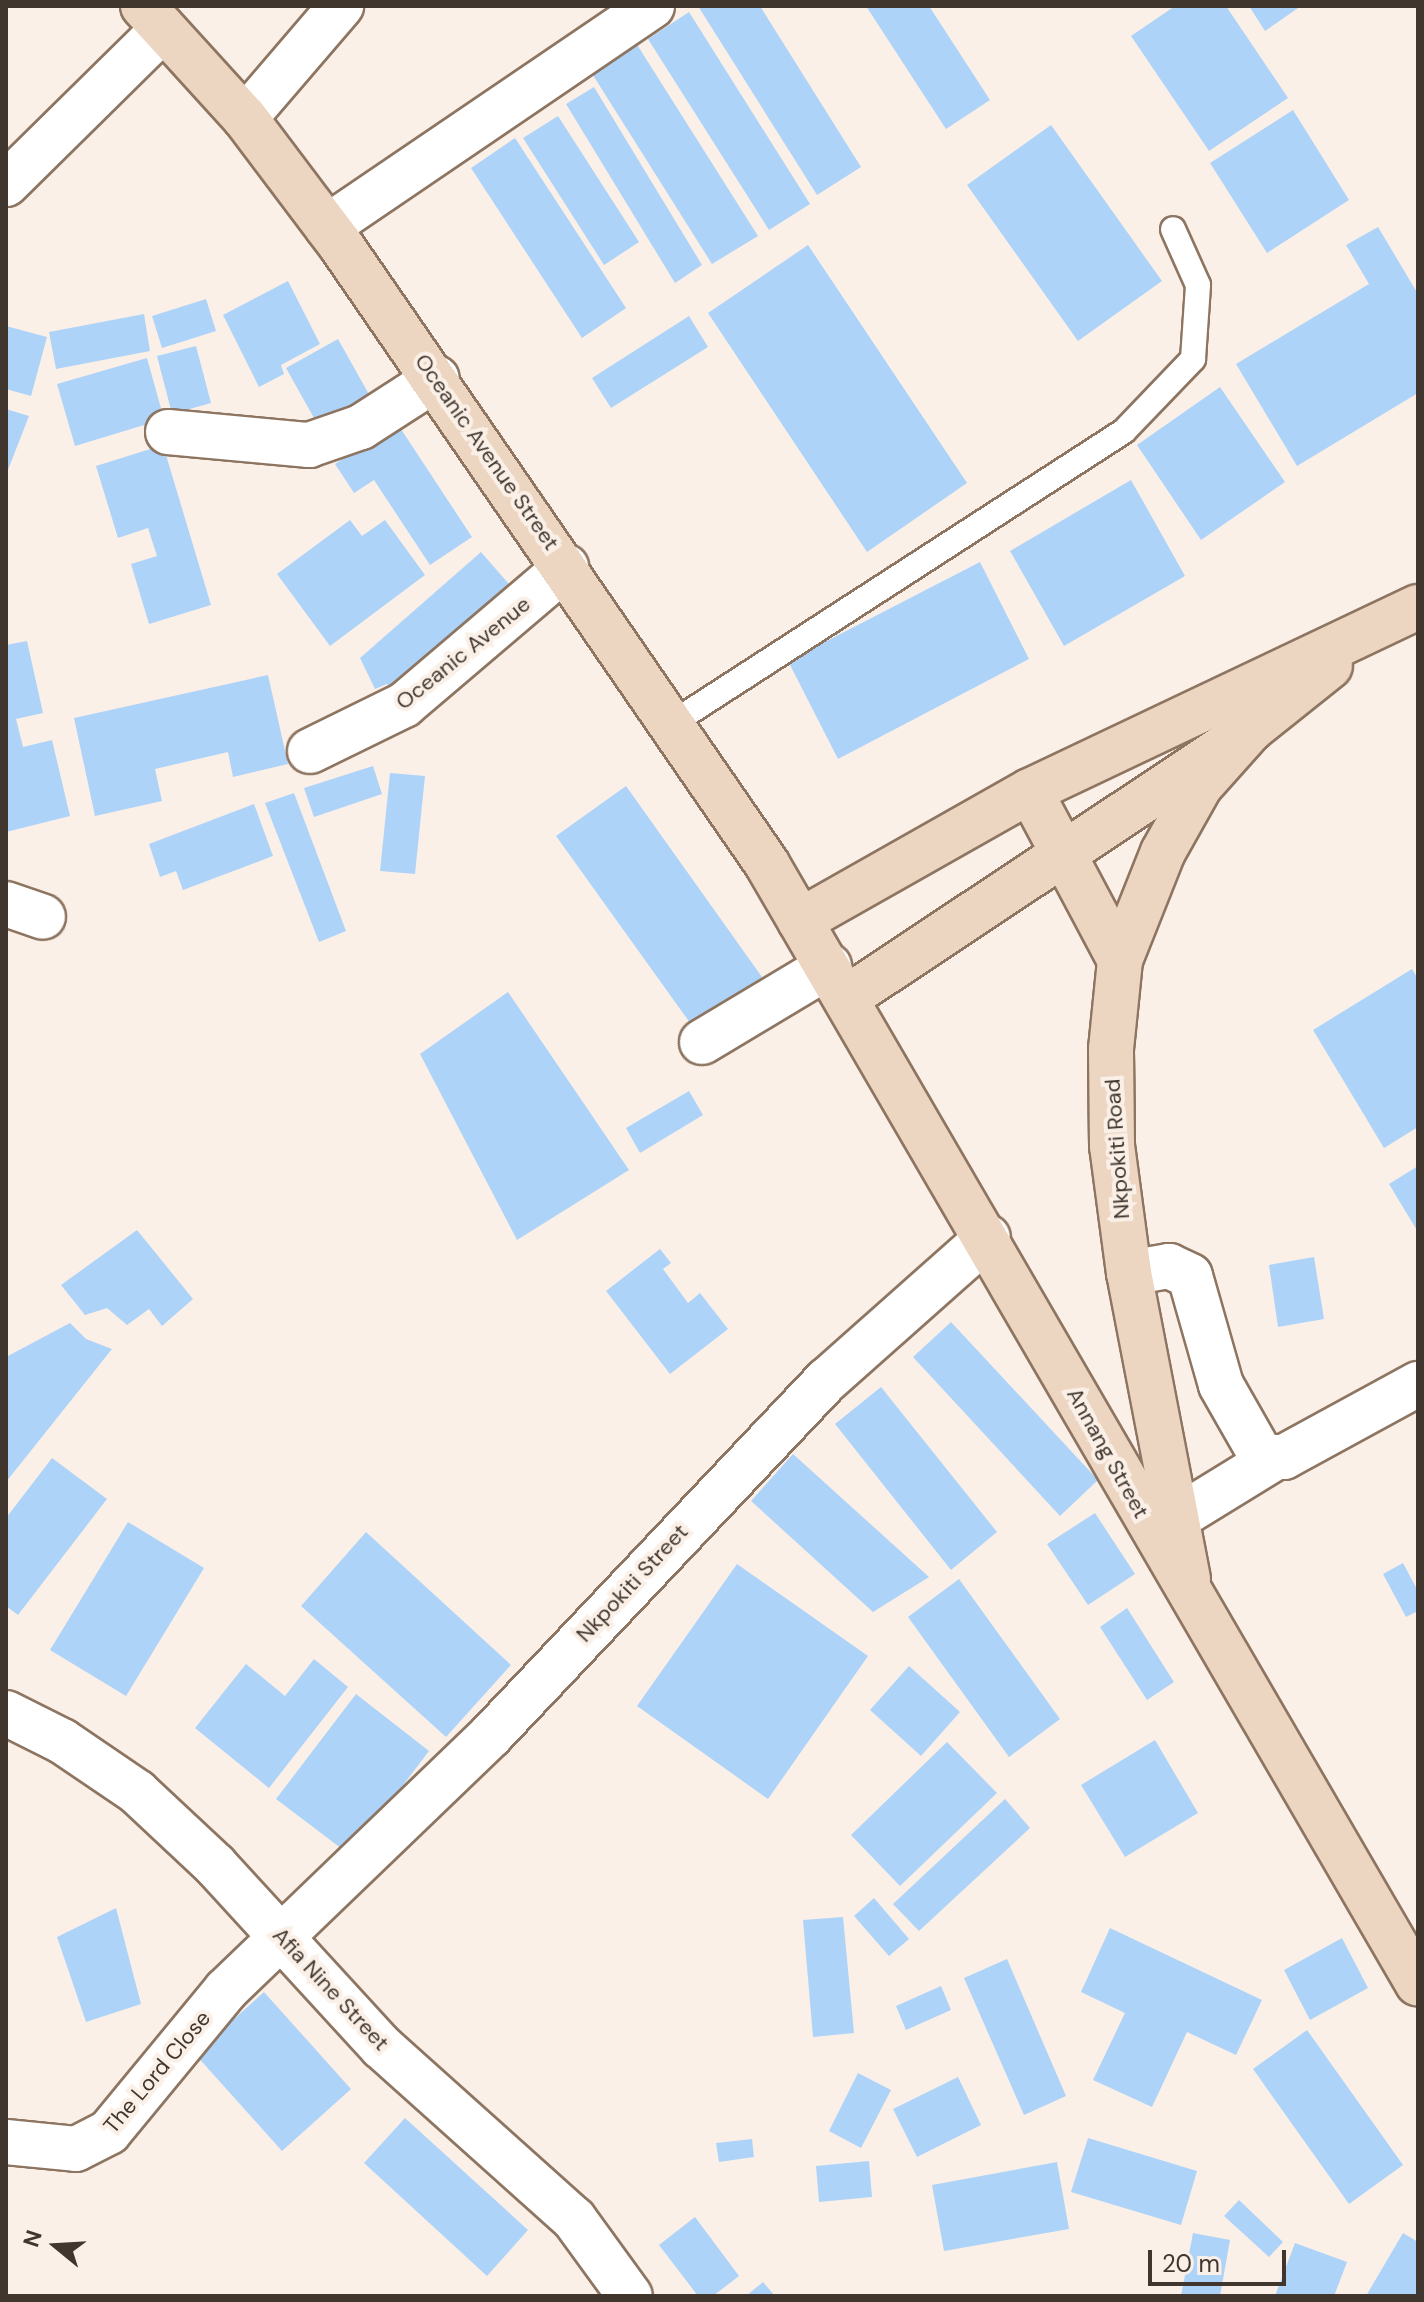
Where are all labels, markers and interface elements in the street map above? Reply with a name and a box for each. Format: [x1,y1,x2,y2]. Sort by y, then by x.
street label: Oceanic Avenue Street [409,349,565,555]
street label: Oceanic Avenue [391,591,535,715]
street label: Nkpokiti Road [1099,1078,1135,1220]
street label: Annang Street [1061,1383,1155,1523]
street label: Nkpokiti Street [571,1519,693,1647]
street label: Afia Nine Street [267,1922,395,2056]
street label: The Lord Close [98,2005,216,2139]
north arrow [16,2206,96,2286]
text: N [16,2226,49,2251]
scale bar [1152,2234,1290,2284]
text: 20 m [1162,2248,1220,2279]

